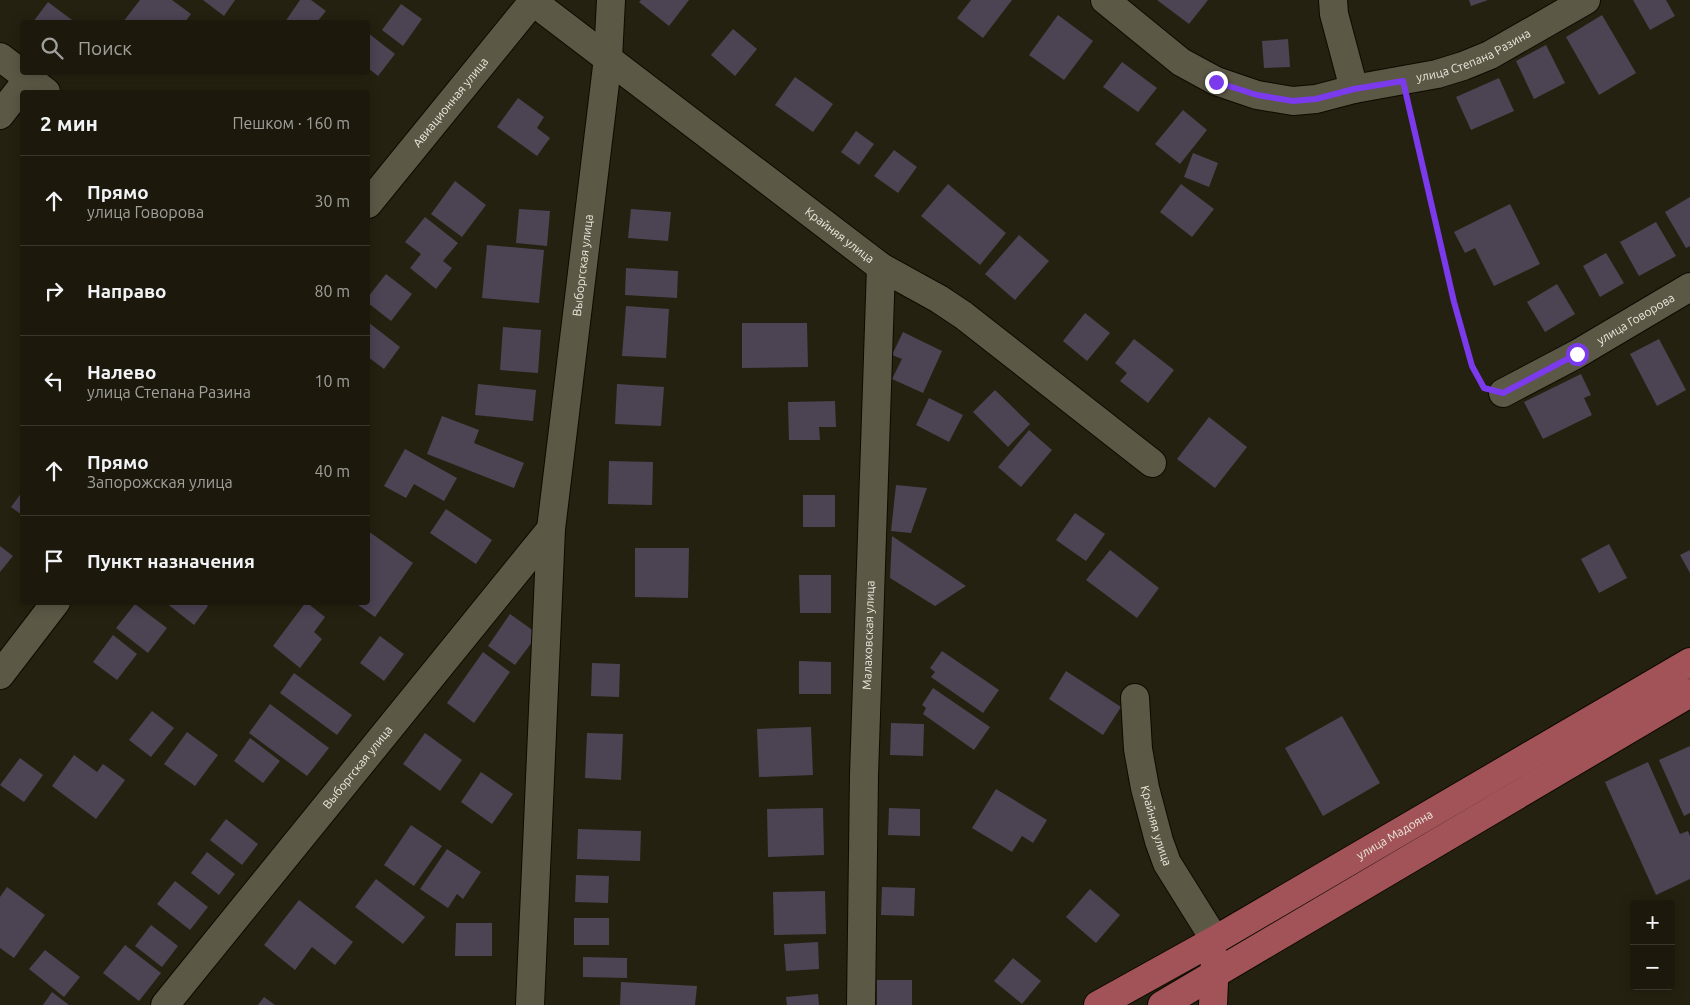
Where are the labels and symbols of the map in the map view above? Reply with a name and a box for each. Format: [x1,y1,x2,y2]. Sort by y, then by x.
street label: улица Степана Разина [1415,26,1533,84]
street label: Авиационная улица [410,55,490,149]
route end [1205,71,1228,94]
street label: Крайняя улица [803,205,877,265]
street label: Выборгская улица [570,214,595,317]
street label: улица Говорова [1594,291,1677,347]
route start [1566,343,1589,366]
street label: Малаховская улица [860,580,877,690]
street label: Выборгская улица [320,723,395,811]
street label: Крайняя улица [1139,784,1174,868]
street label: улица Мадояна [1354,807,1435,862]

